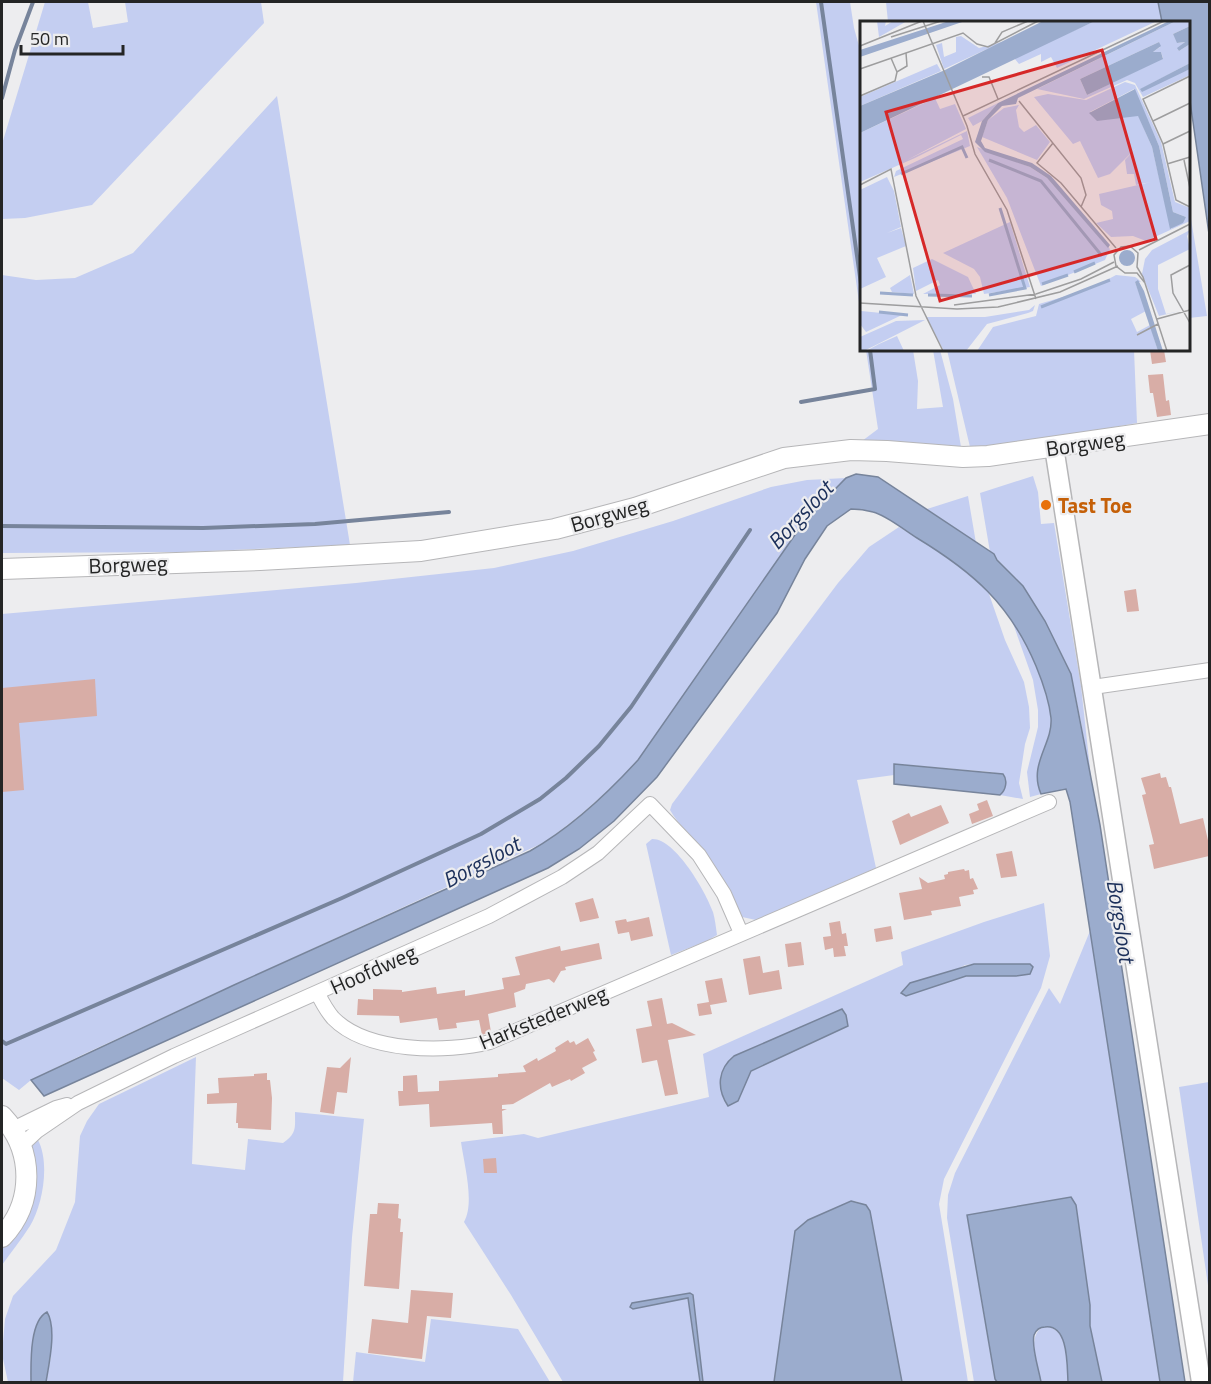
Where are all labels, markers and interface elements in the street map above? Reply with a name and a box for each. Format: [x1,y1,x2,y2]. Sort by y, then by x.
scale bar [21,18,123,56]
inset map [860,21,1190,351]
text: 50 m [30,25,69,52]
street label: Borgweg [1044,422,1127,464]
water label: Borgsloot [759,471,843,557]
street label: Borgweg [567,488,652,540]
place label: Tast Toe [1058,489,1132,521]
marker: Tast Toe [1039,498,1053,512]
street label: Borgweg [88,547,168,581]
water label: Borgsloot [436,826,529,897]
water label: Borgsloot [1098,877,1145,968]
street label: Hoofdweg [325,936,421,1002]
street label: Harkstederweg [474,977,612,1057]

